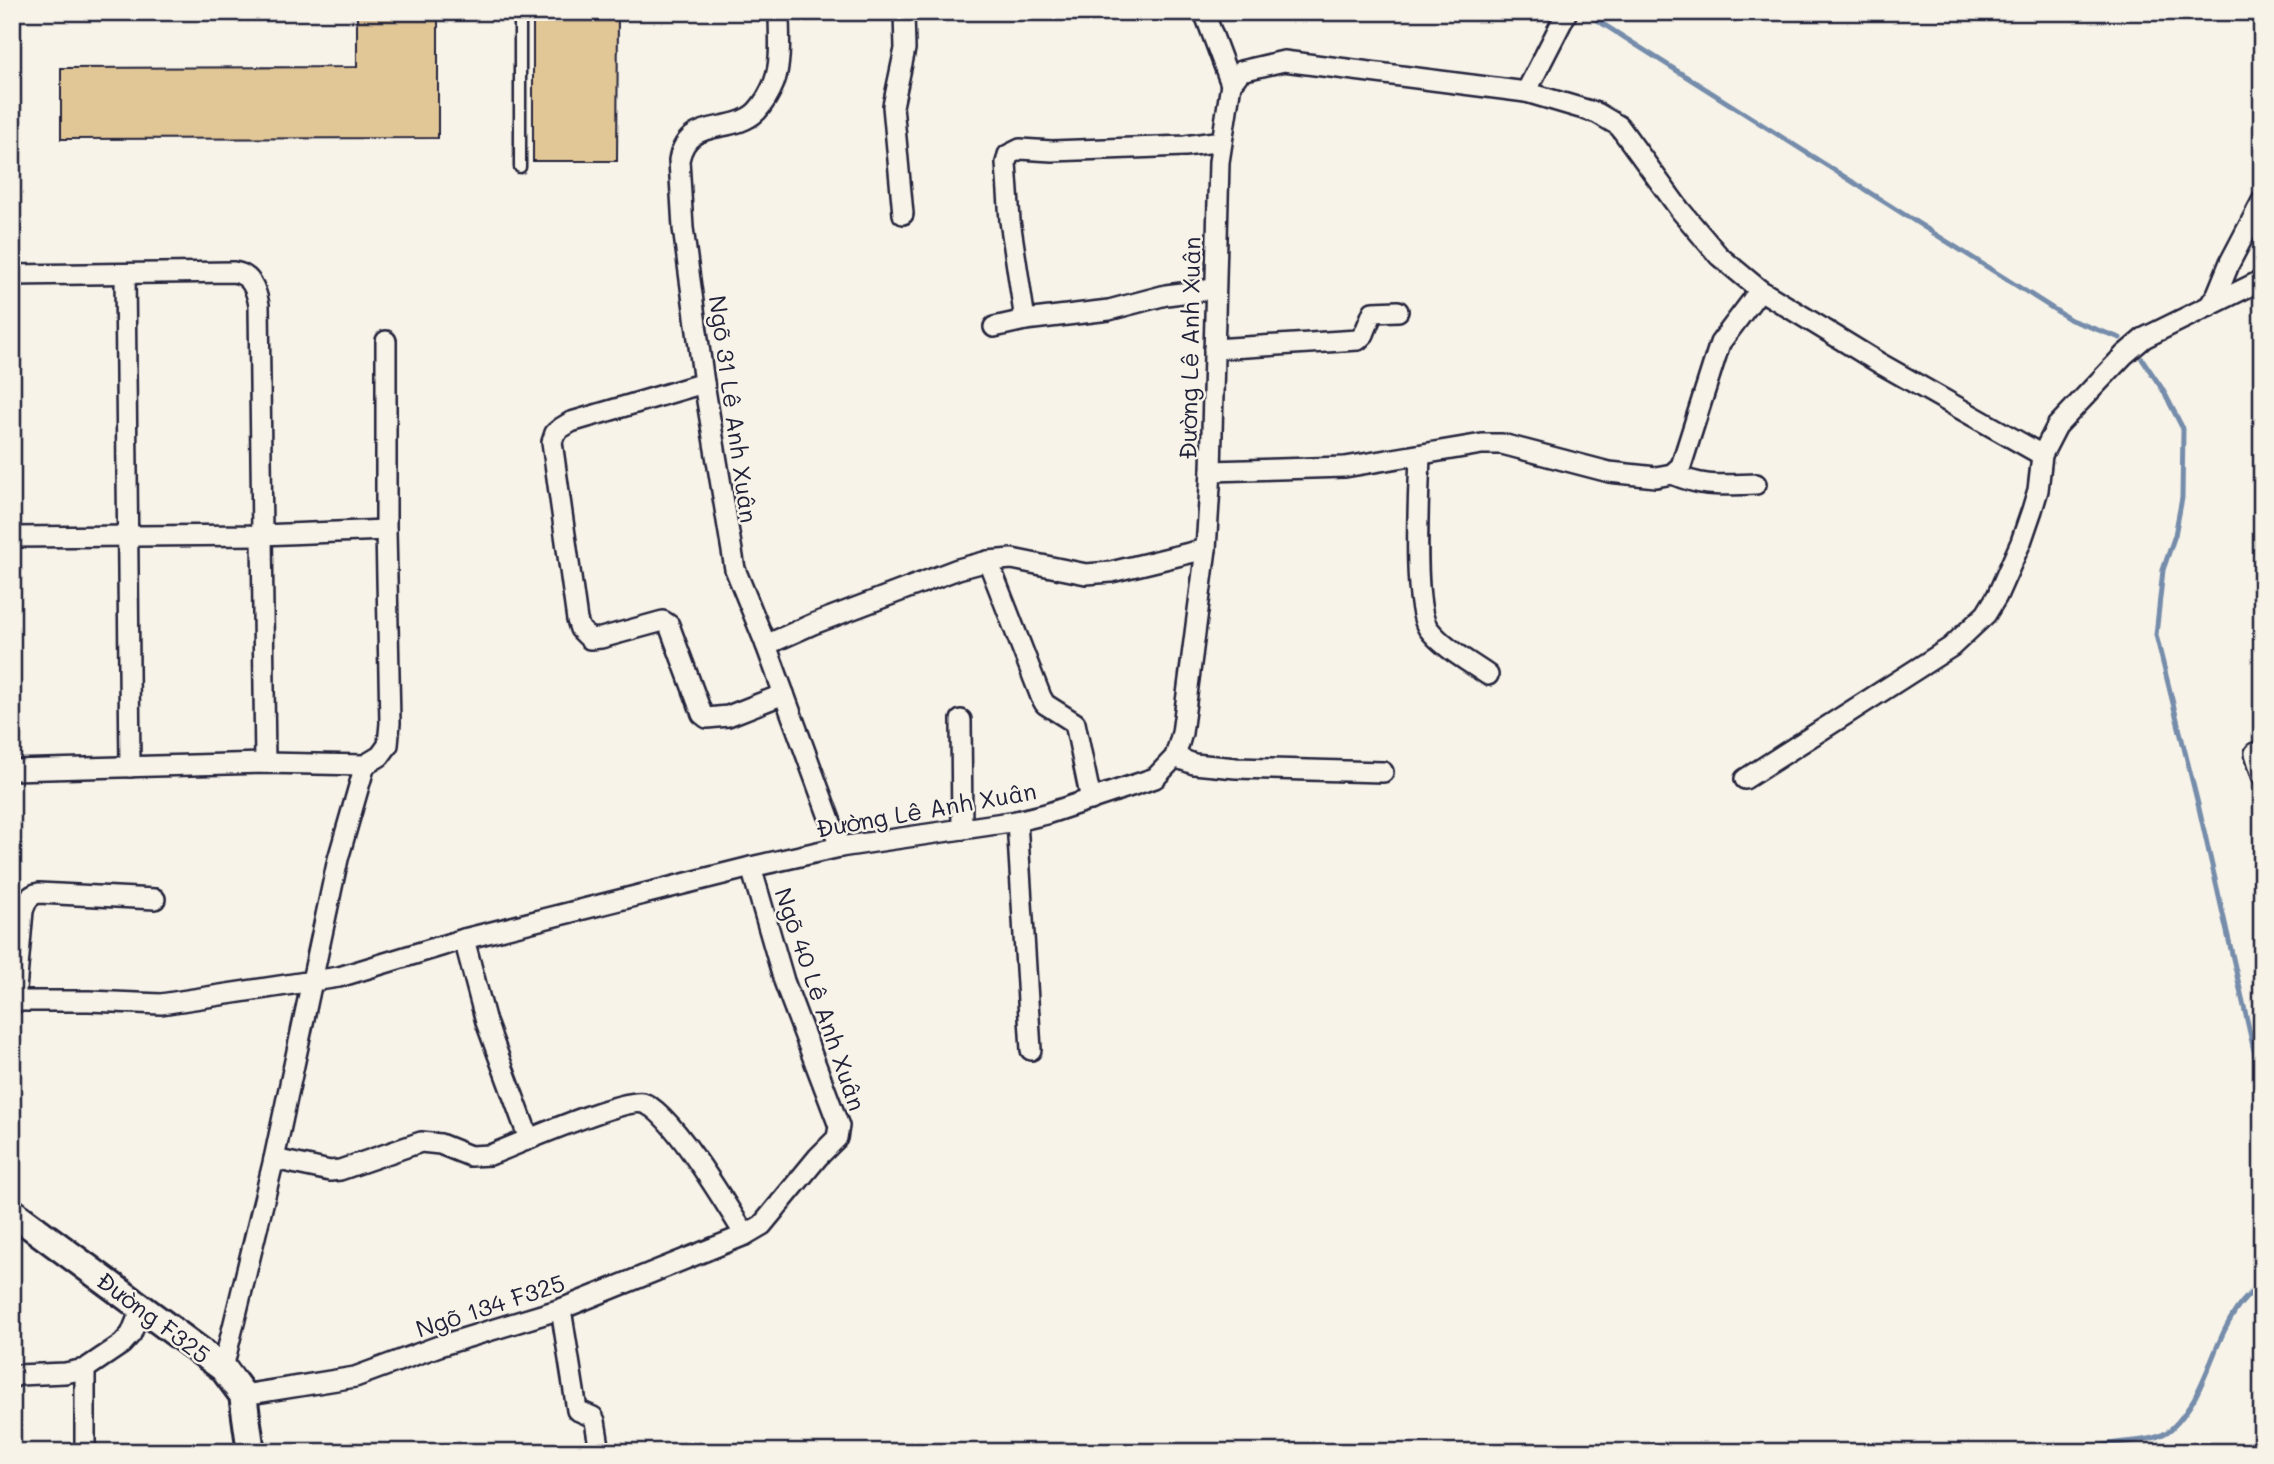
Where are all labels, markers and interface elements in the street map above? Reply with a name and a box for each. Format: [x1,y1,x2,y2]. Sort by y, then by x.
street label: Đường Lê Anh Xuân [1172,236,1206,460]
street label: Ngõ 31 Lê Anh Xuân [703,293,765,525]
street label: Đường Lê Anh Xuân [813,774,1039,844]
street label: Ngõ 40 Lê Anh Xuân [768,883,874,1115]
street label: Đường F325 [91,1264,217,1370]
street label: Ngõ 134 F325 [412,1266,568,1344]

